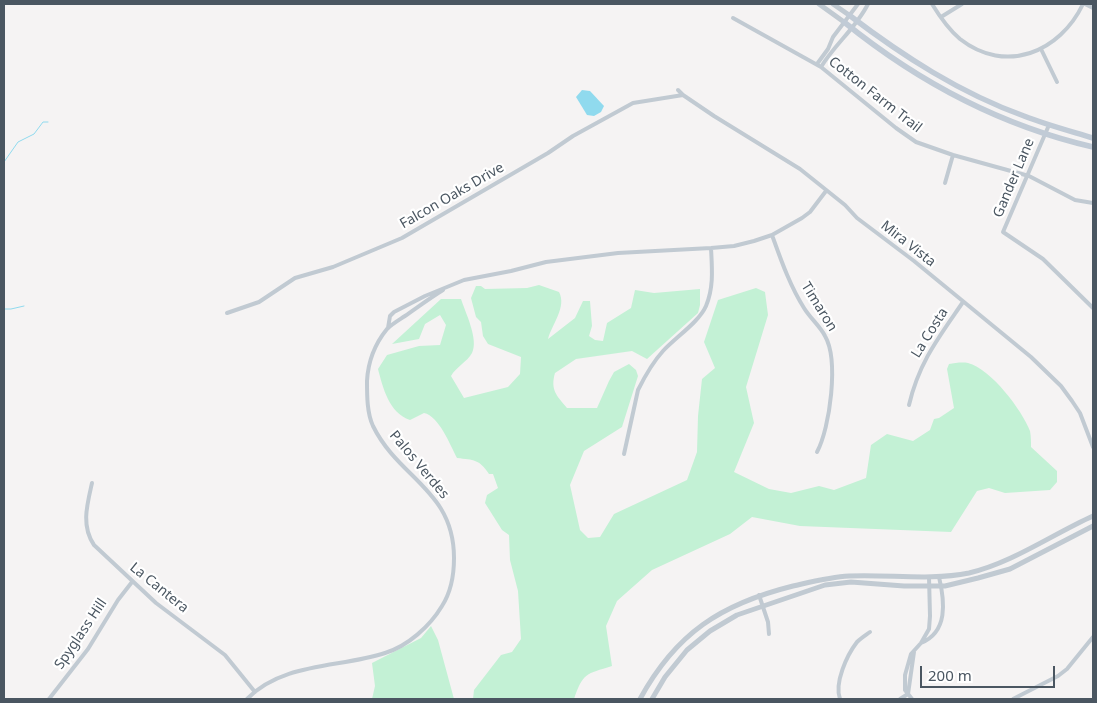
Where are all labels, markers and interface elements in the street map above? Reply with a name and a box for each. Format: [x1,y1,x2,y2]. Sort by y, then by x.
street label: Cotton Farm Trail [825,53,925,137]
street label: Gander Lane [990,136,1038,220]
street label: Falcon Oaks Drive [397,159,507,233]
street label: Mira Vista [877,217,939,271]
street label: Timaron [797,279,841,335]
street label: La Costa [908,305,952,361]
street label: Palos Verdes [386,428,452,502]
street label: La Cantera [126,559,192,617]
street label: Spyglass Hill [51,596,111,672]
scale bar [922,656,1057,688]
text: 200 m [928,665,972,685]

